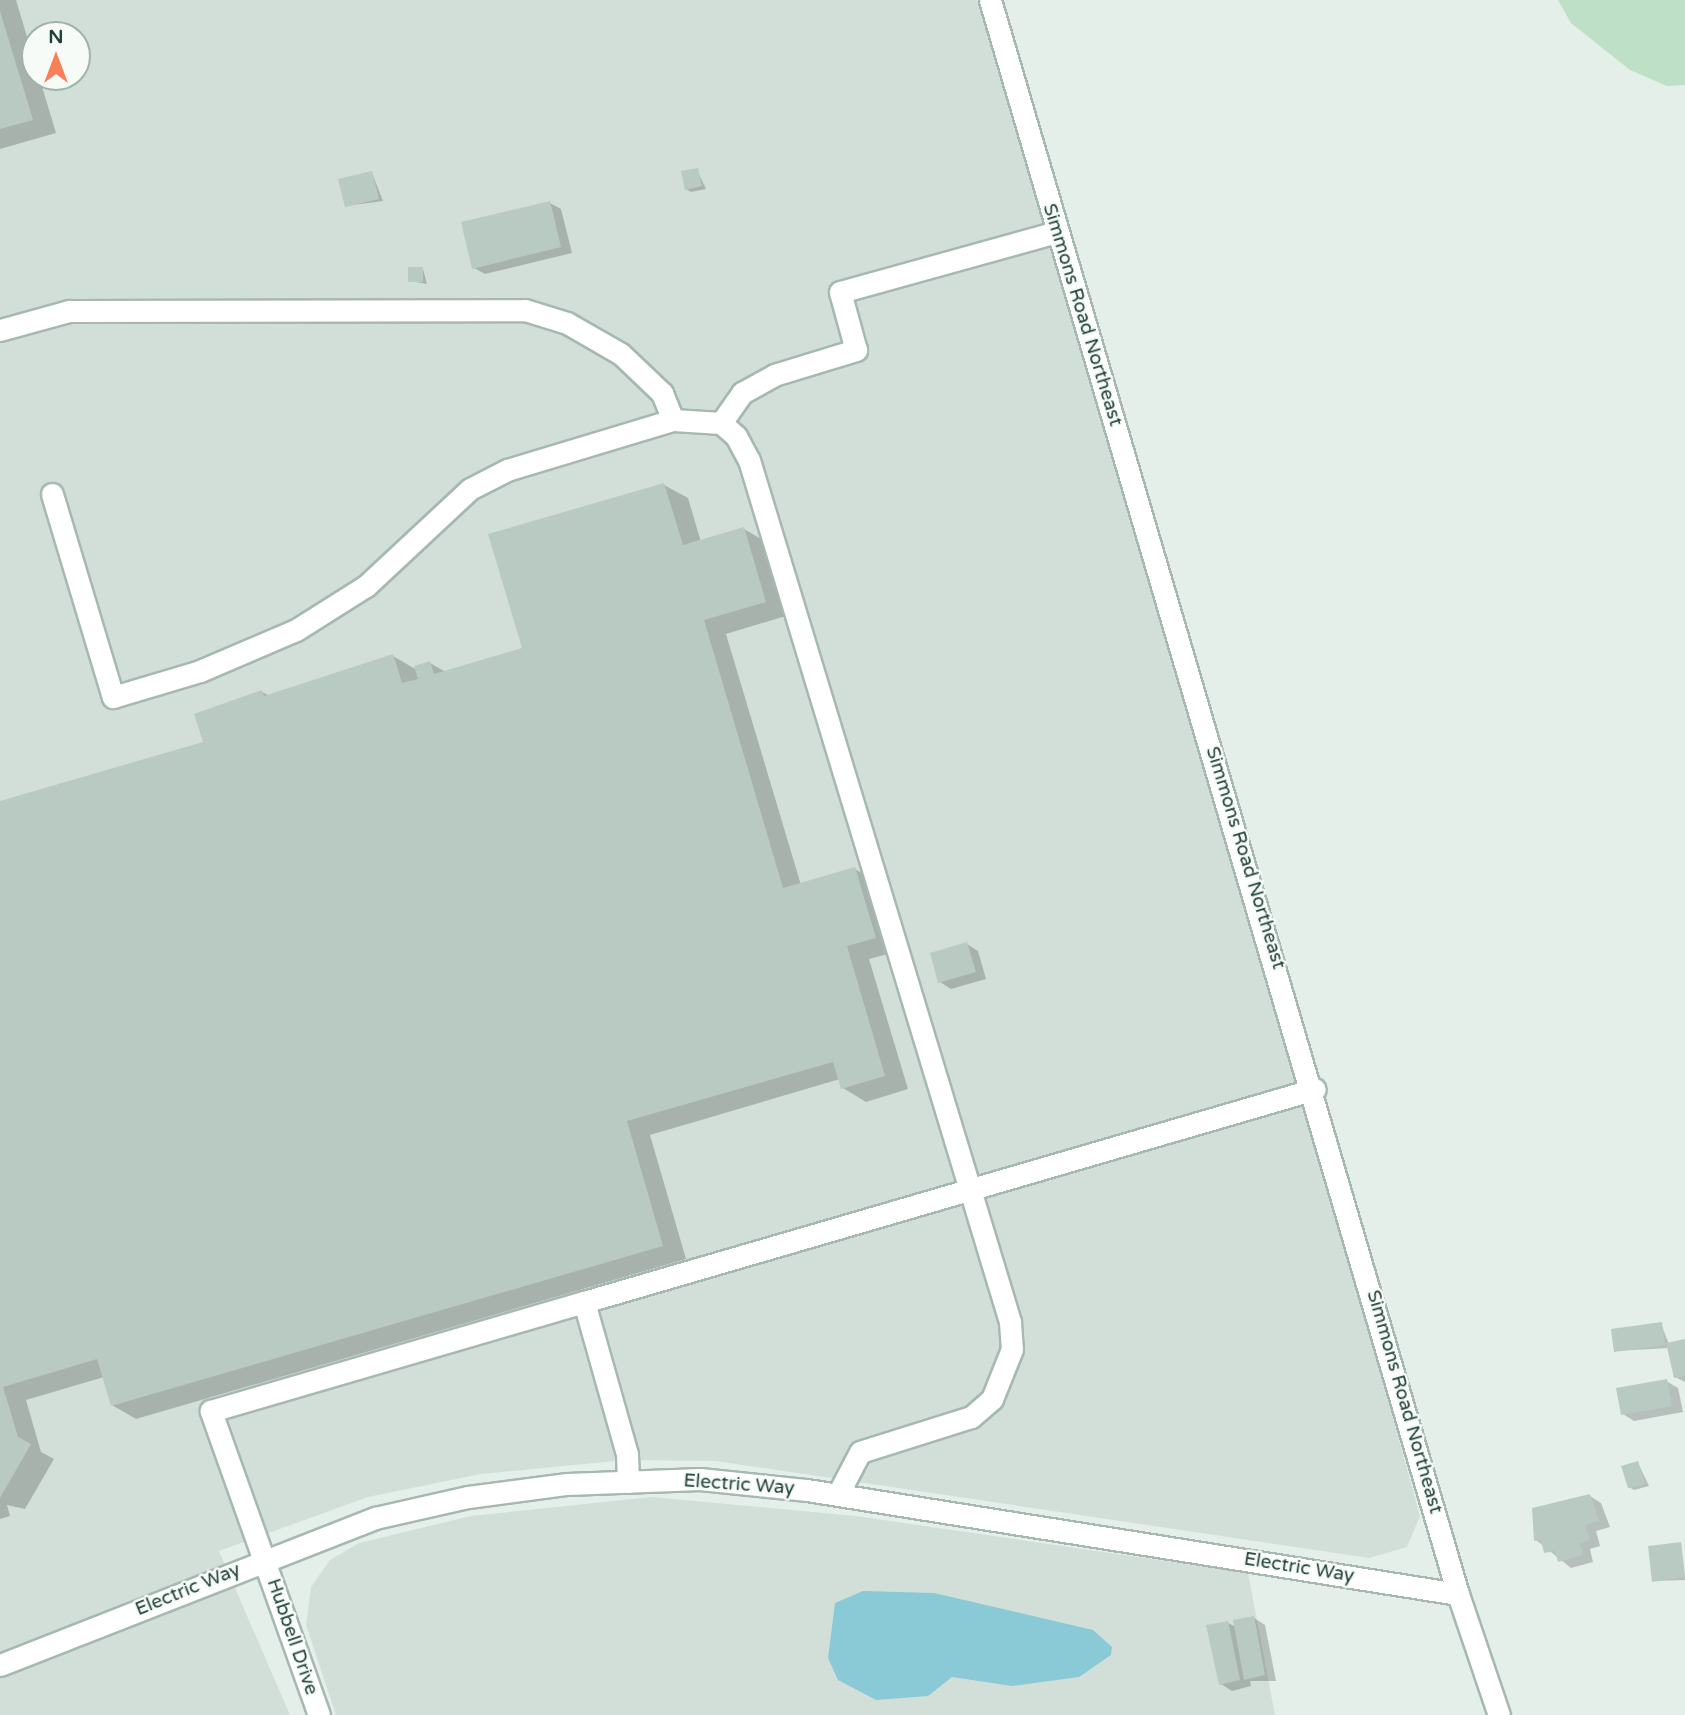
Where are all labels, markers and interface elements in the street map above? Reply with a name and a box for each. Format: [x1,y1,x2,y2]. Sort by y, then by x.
north arrow [21,21,91,91]
text: N [48,26,64,48]
street label: Simmons Road Northeast [1037,201,1127,429]
street label: Simmons Road Northeast [1200,744,1290,972]
street label: Simmons Road Northeast [1361,1288,1447,1516]
street label: Electric Way [683,1470,795,1500]
street label: Electric Way [1242,1548,1356,1588]
street label: Electric Way [132,1559,244,1621]
street label: Hubbell Drive [261,1576,323,1698]

